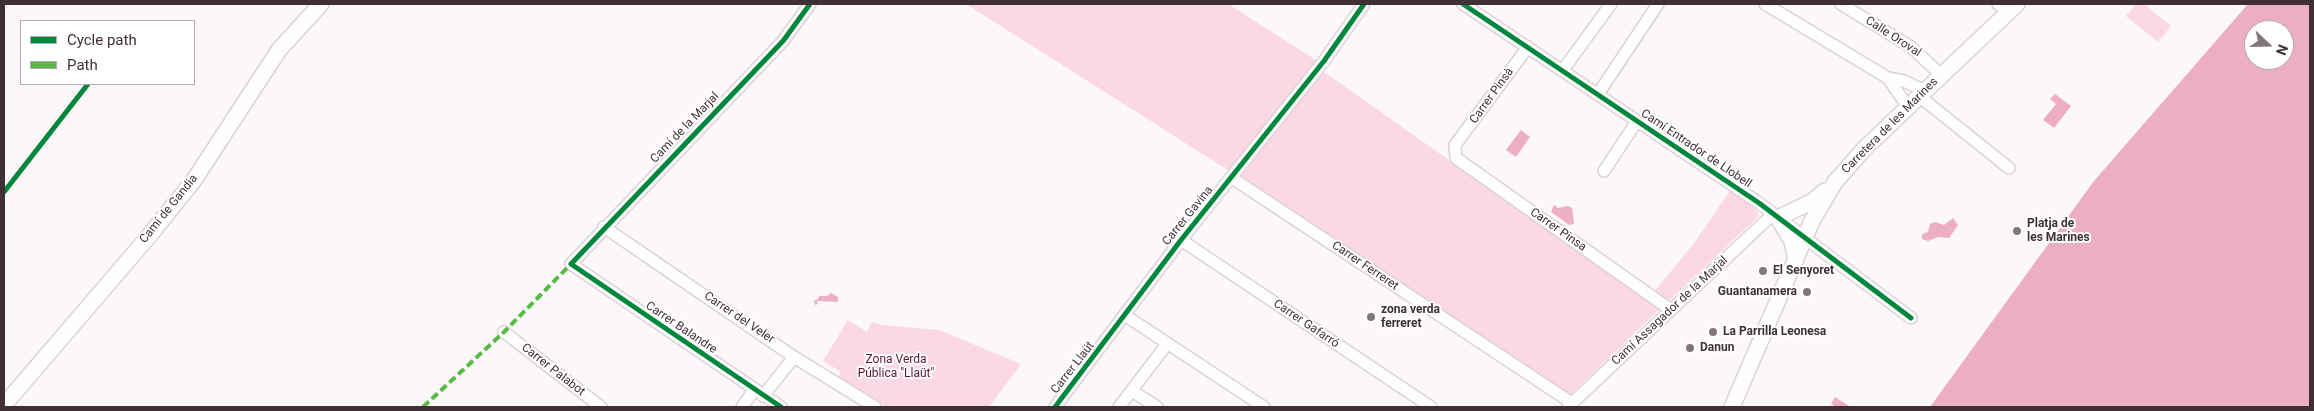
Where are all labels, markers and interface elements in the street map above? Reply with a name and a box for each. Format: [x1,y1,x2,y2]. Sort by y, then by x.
street label: Calle Oroval [1862,14,1924,60]
legend [20,20,195,85]
north arrow [2244,20,2294,70]
text: Cycle path [67,31,137,49]
text: N [2273,43,2291,57]
text: Path [67,56,98,74]
street label: Carrer Pinsà [1467,65,1517,127]
street label: Carretera de les Marines [1839,75,1941,177]
street label: Camí de la Marjal [648,90,722,166]
street label: Camí Entrador de Llobell [1638,107,1754,191]
street label: Camí de Gandia [137,172,201,246]
street label: Carrer Gavina [1160,183,1216,249]
street label: Carrer Pinsa [1527,205,1589,255]
place label: Platja de les Marines [2027,217,2090,245]
marker: Platja de les Marines [2011,225,2023,237]
street label: Carrer Ferreret [1329,238,1401,294]
street label: Camí Assagador de la Marjal [1609,253,1731,369]
place label: El Senyoret [1773,264,1834,278]
marker: El Senyoret [1757,265,1769,277]
place label: Guantanamera [1718,285,1797,299]
marker: Guantanamera [1801,286,1813,298]
street label: Carrer del Veler [701,289,777,347]
street label: Carrer Gafarró [1270,297,1342,351]
street label: Carrer Balandre [643,299,719,357]
place label: zona verda ferreret [1381,303,1440,331]
marker: zona verda ferreret [1365,311,1377,323]
place label: La Parrilla Leonesa [1723,325,1826,339]
marker: La Parrilla Leonesa [1707,326,1719,338]
street label: Carrer Llaüt [1048,339,1098,397]
street label: Carrer Palabot [518,341,588,399]
place label: Danun [1700,341,1734,355]
marker: Danun [1684,342,1696,354]
park label: Zona Verda Pública "Llaüt" [858,353,934,381]

